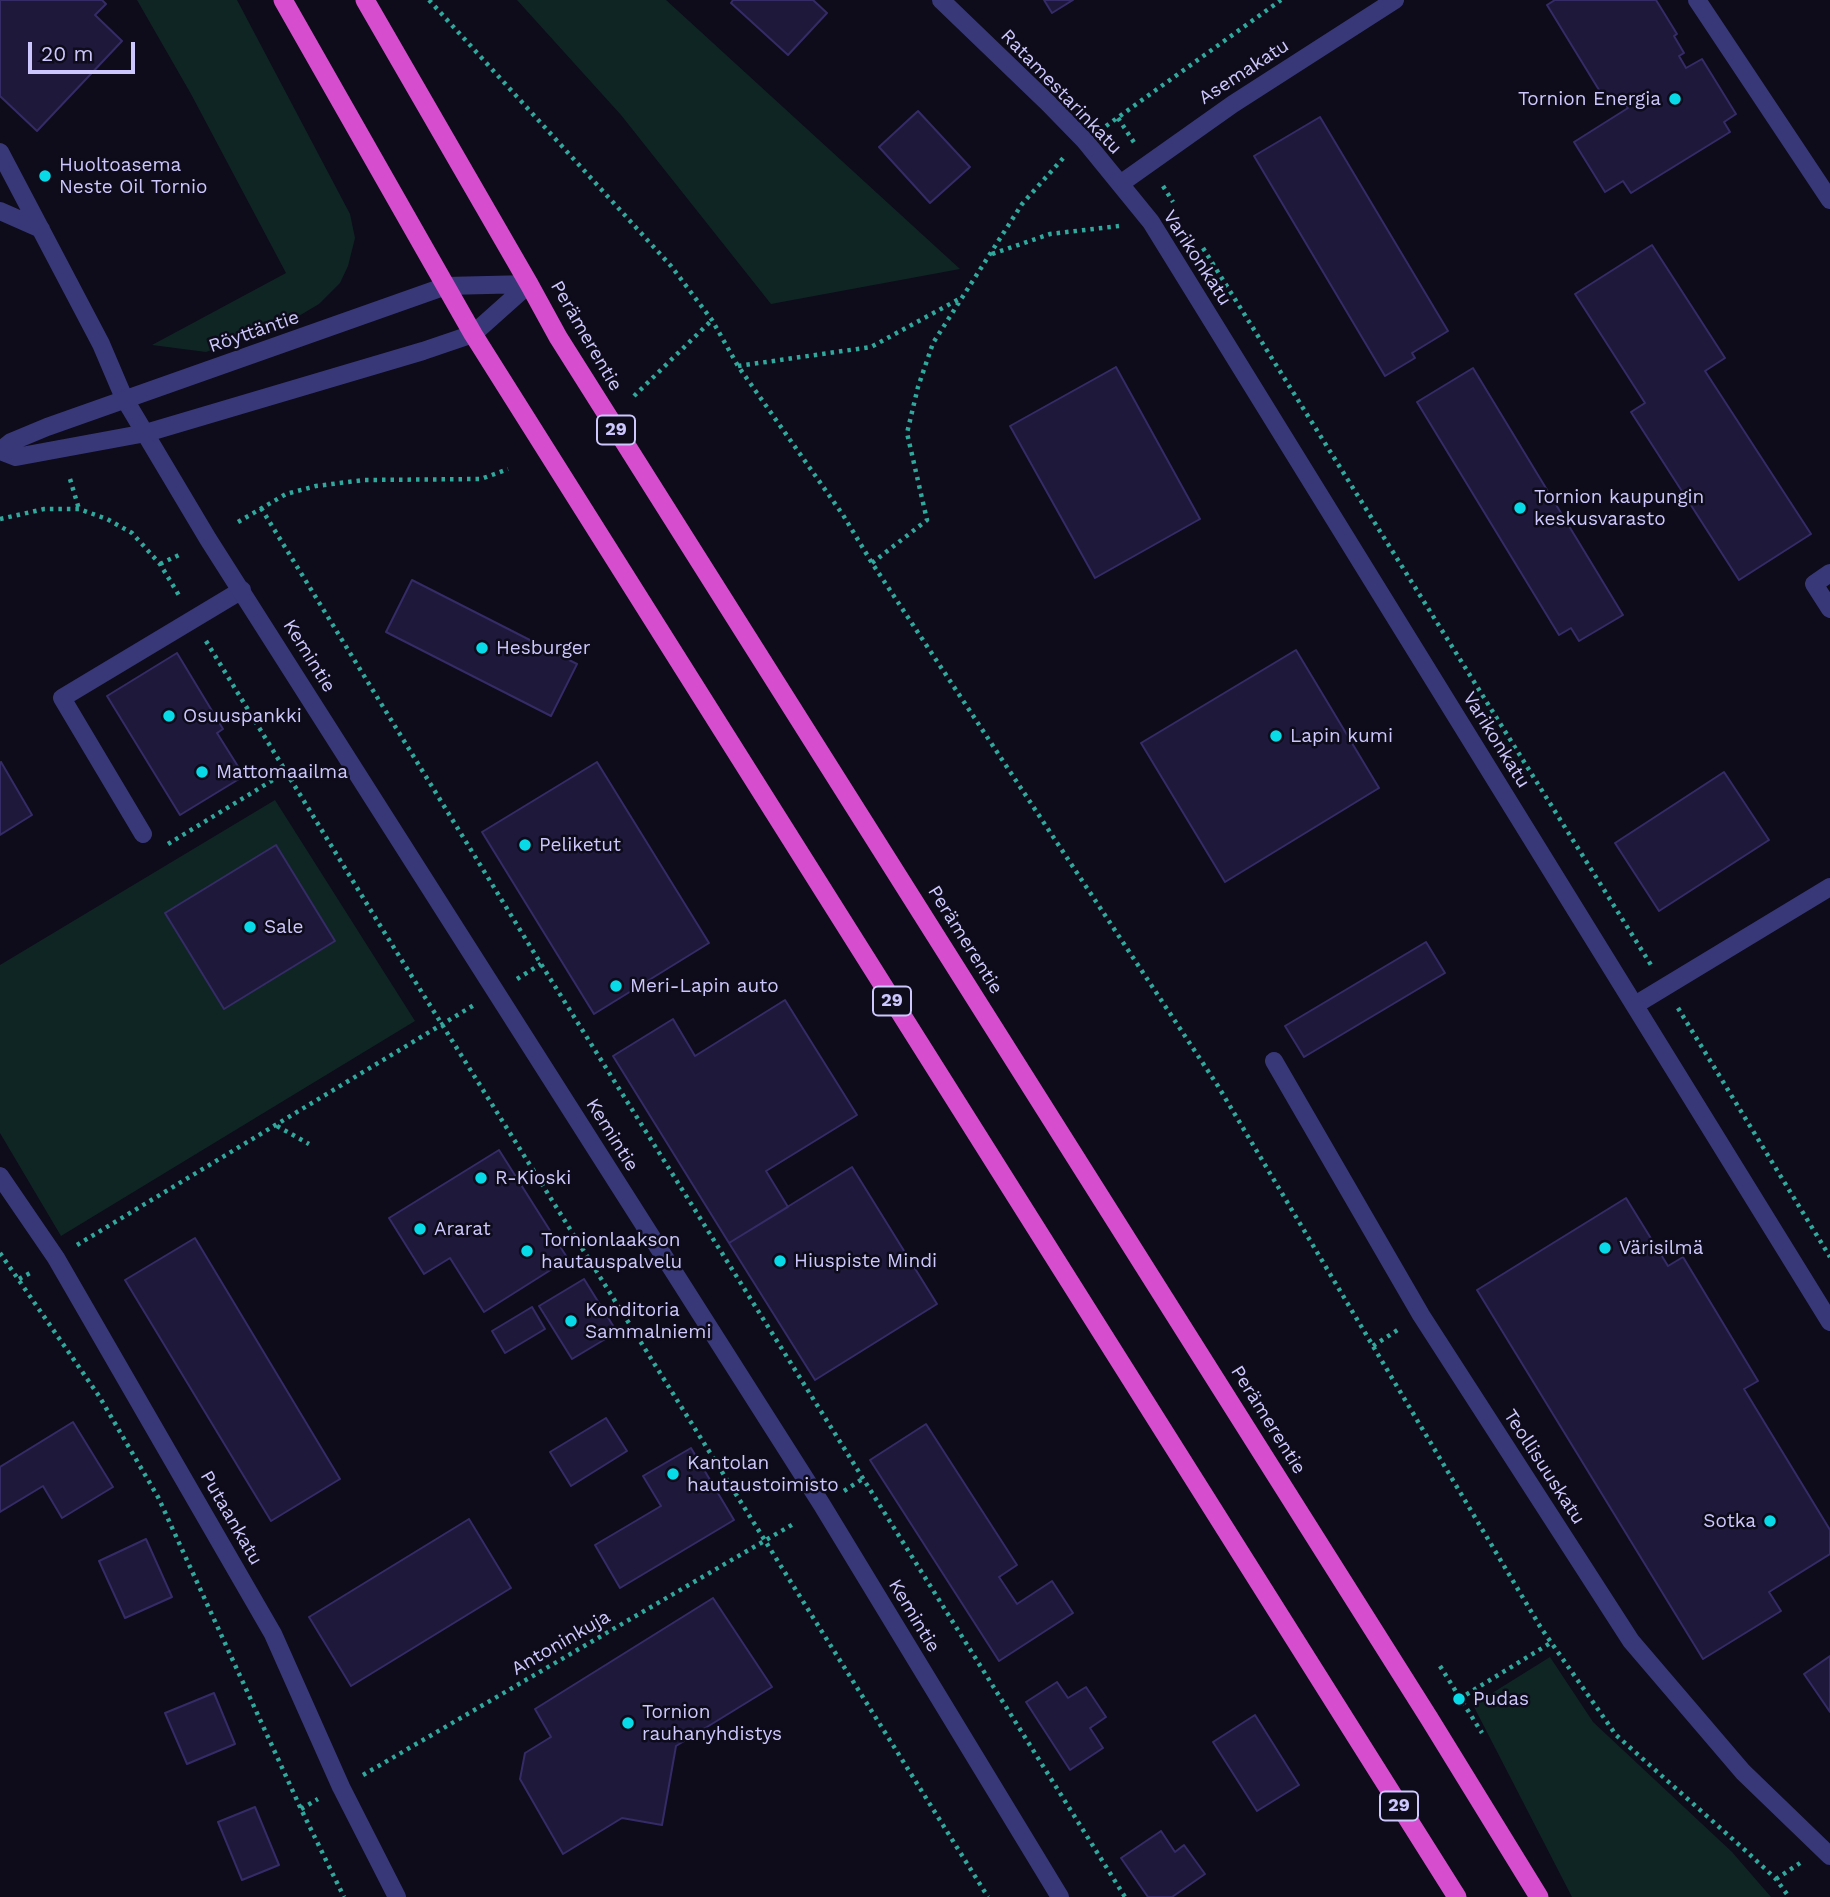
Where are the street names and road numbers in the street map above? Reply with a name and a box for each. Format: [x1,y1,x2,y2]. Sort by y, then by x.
street label: Ratamestarinkatu [996,25,1126,159]
street label: Asemakatu [1195,34,1293,110]
street label: Varikonkatu [1158,206,1236,310]
street label: Perämerentie [545,277,627,395]
street label: Röyttäntie [206,306,302,358]
road number: 29 [597,416,635,444]
street label: Kemintie [278,615,340,697]
street label: Varikonkatu [1457,688,1535,792]
street label: Perämerentie [923,882,1007,998]
road number: 29 [873,986,911,1016]
street label: Kemintie [581,1094,643,1176]
street label: Perämerentie [1226,1362,1310,1478]
street label: Teollisuuskatu [1498,1405,1590,1529]
street label: Putaankatu [195,1467,267,1569]
street label: Kemintie [883,1575,945,1657]
street label: Antoninkuja [507,1606,615,1680]
road number: 29 [1380,1792,1418,1820]

